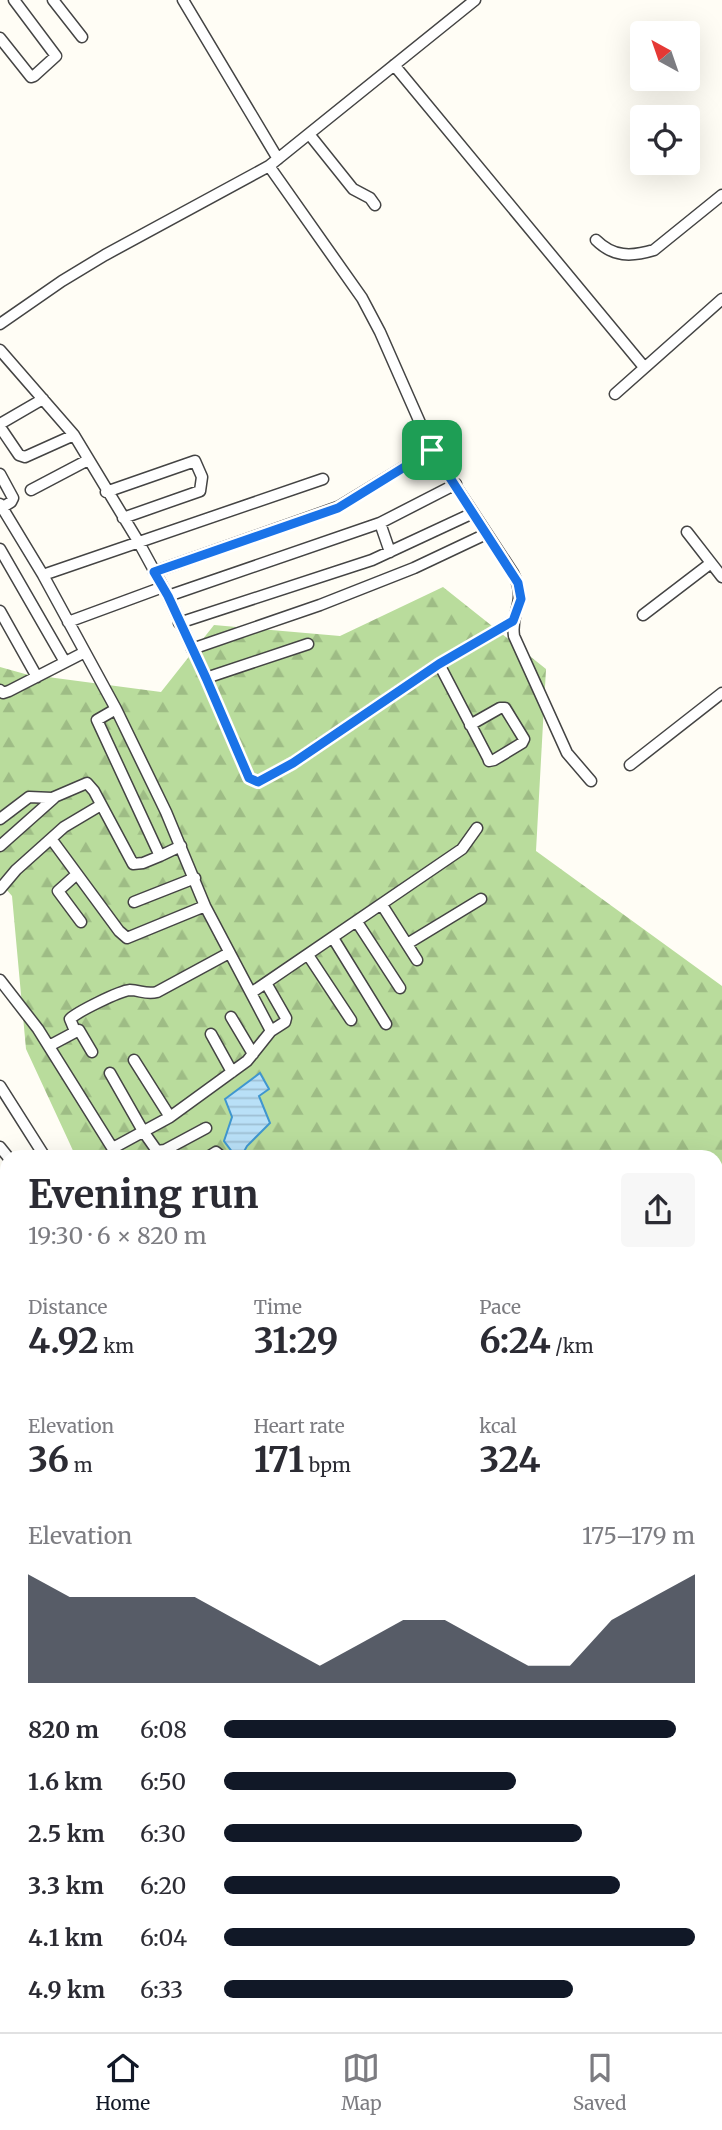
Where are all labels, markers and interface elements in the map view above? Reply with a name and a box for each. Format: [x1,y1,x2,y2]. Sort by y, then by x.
north arrow [630,21,700,91]
map controls [630,21,700,175]
button: locate [630,105,700,175]
pin [402,420,462,480]
icon: arrive [413,431,451,469]
text: Evening run [28,1171,259,1218]
button: share [621,1173,695,1247]
text: 19:30 · 6 × 820 m [28,1221,207,1250]
text: Distance [28,1295,107,1319]
text: Time [254,1295,302,1319]
text: Pace [479,1295,521,1319]
text: 4.92 [28,1319,99,1363]
text: 31:29 [254,1319,338,1363]
text: 6:24 [479,1319,551,1363]
text: km [99,1334,134,1358]
text: /km [551,1334,594,1358]
text: Elevation [28,1414,114,1438]
text: Heart rate [254,1414,345,1438]
text: kcal [479,1414,517,1438]
text: 36 [28,1438,69,1482]
text: 171 [254,1438,304,1482]
text: 324 [479,1438,541,1482]
text: m [69,1453,93,1477]
text: bpm [304,1453,351,1477]
text: Elevation [28,1521,132,1550]
text: 175–179 m [582,1521,695,1550]
text: 820 m [28,1715,99,1744]
text: 6:08 [140,1715,187,1744]
text: 1.6 km [28,1767,103,1796]
text: 6:50 [140,1767,186,1796]
text: 2.5 km [28,1819,105,1848]
text: 6:30 [140,1819,186,1848]
text: 3.3 km [28,1871,104,1900]
text: 6:20 [140,1871,186,1900]
text: 4.1 km [28,1923,103,1952]
text: 6:04 [140,1923,187,1952]
text: 4.9 km [28,1975,105,2004]
text: 6:33 [140,1975,183,2004]
tab: Home [95,2049,150,2115]
tab: Map [341,2049,382,2115]
tab: Saved [573,2049,627,2115]

